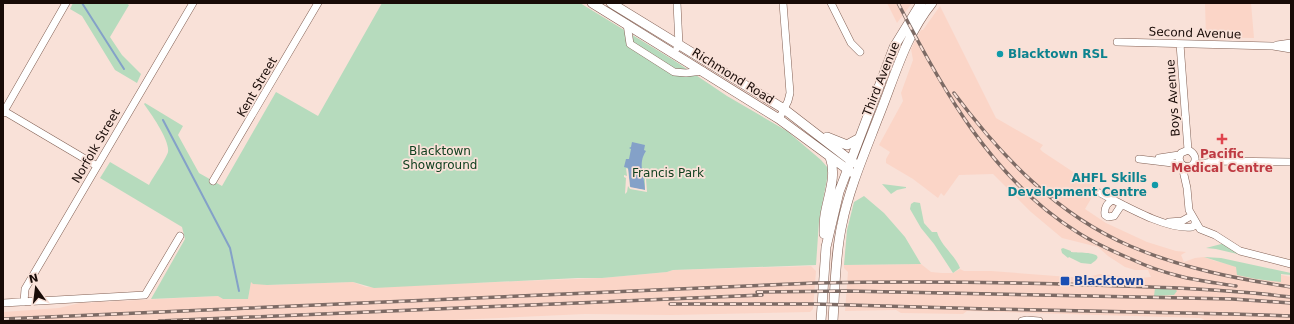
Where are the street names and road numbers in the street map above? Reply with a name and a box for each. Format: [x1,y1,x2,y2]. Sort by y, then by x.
street label: Second Avenue [1149,24,1241,42]
street label: Third Avenue [859,40,902,119]
street label: Richmond Road [689,45,777,107]
street label: Kent Street [234,54,280,120]
street label: Boys Avenue [1163,59,1183,137]
street label: Norfolk Street [69,106,123,186]

